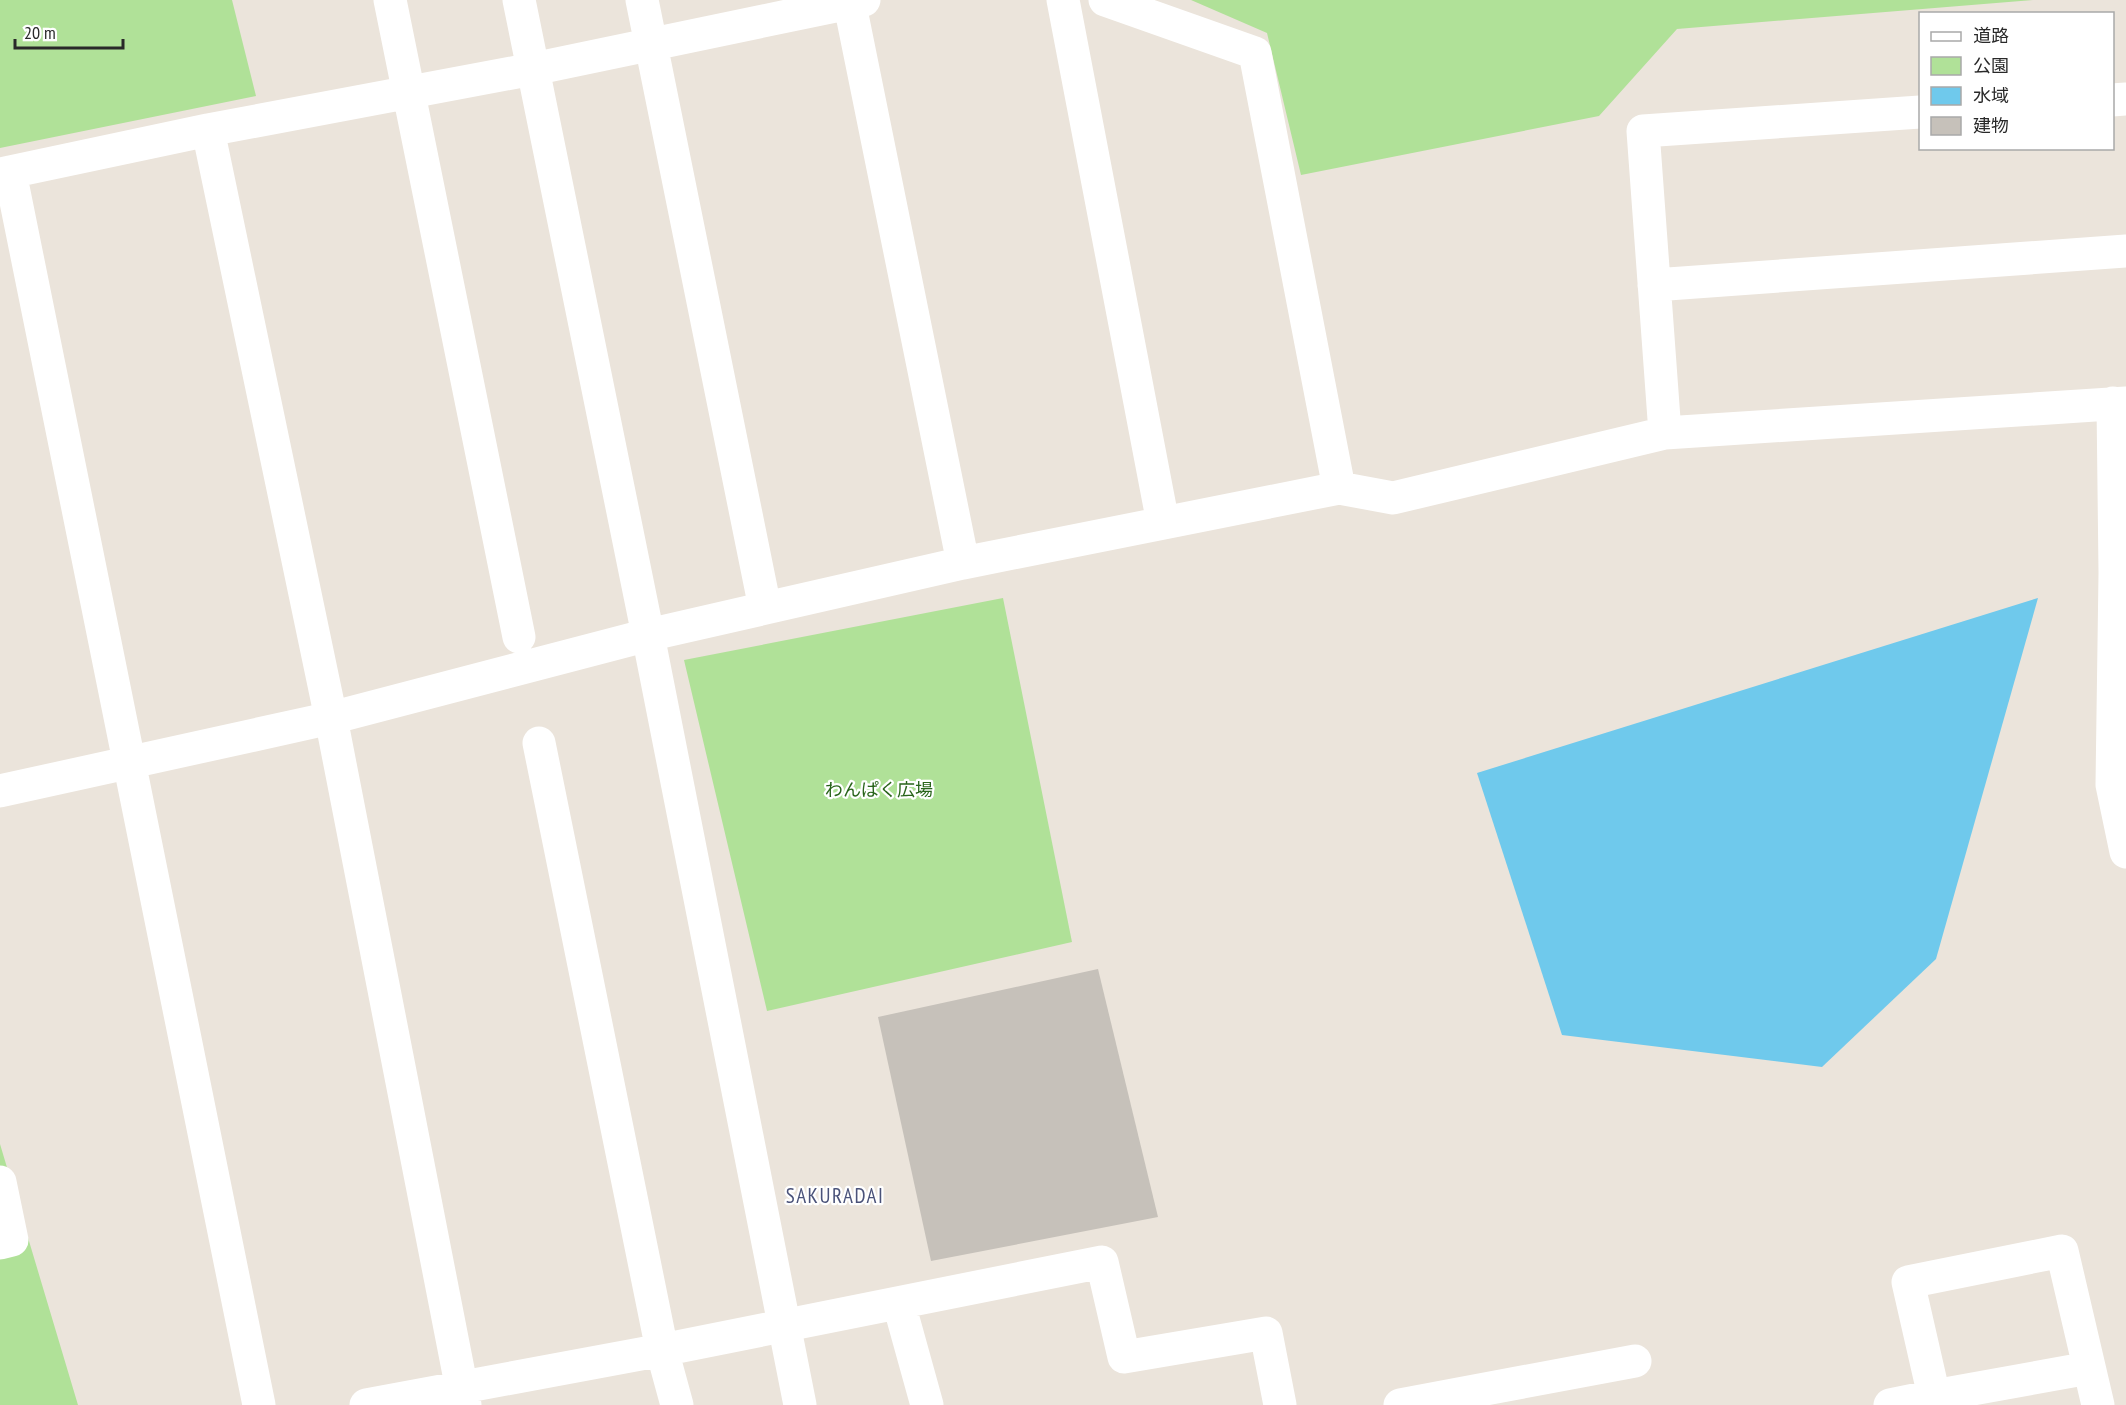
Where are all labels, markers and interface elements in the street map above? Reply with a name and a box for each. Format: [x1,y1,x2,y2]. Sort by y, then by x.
scale bar [15,12,123,50]
legend [1919,12,2114,150]
text: 20 m [24,21,56,44]
text: 道路 [1973,24,2009,47]
text: 公園 [1973,54,2009,77]
text: 水域 [1973,84,2009,107]
text: 建物 [1973,114,2009,137]
park label: わんぱく広場 [825,778,933,801]
district label: SAKURADAI [786,1182,884,1209]

